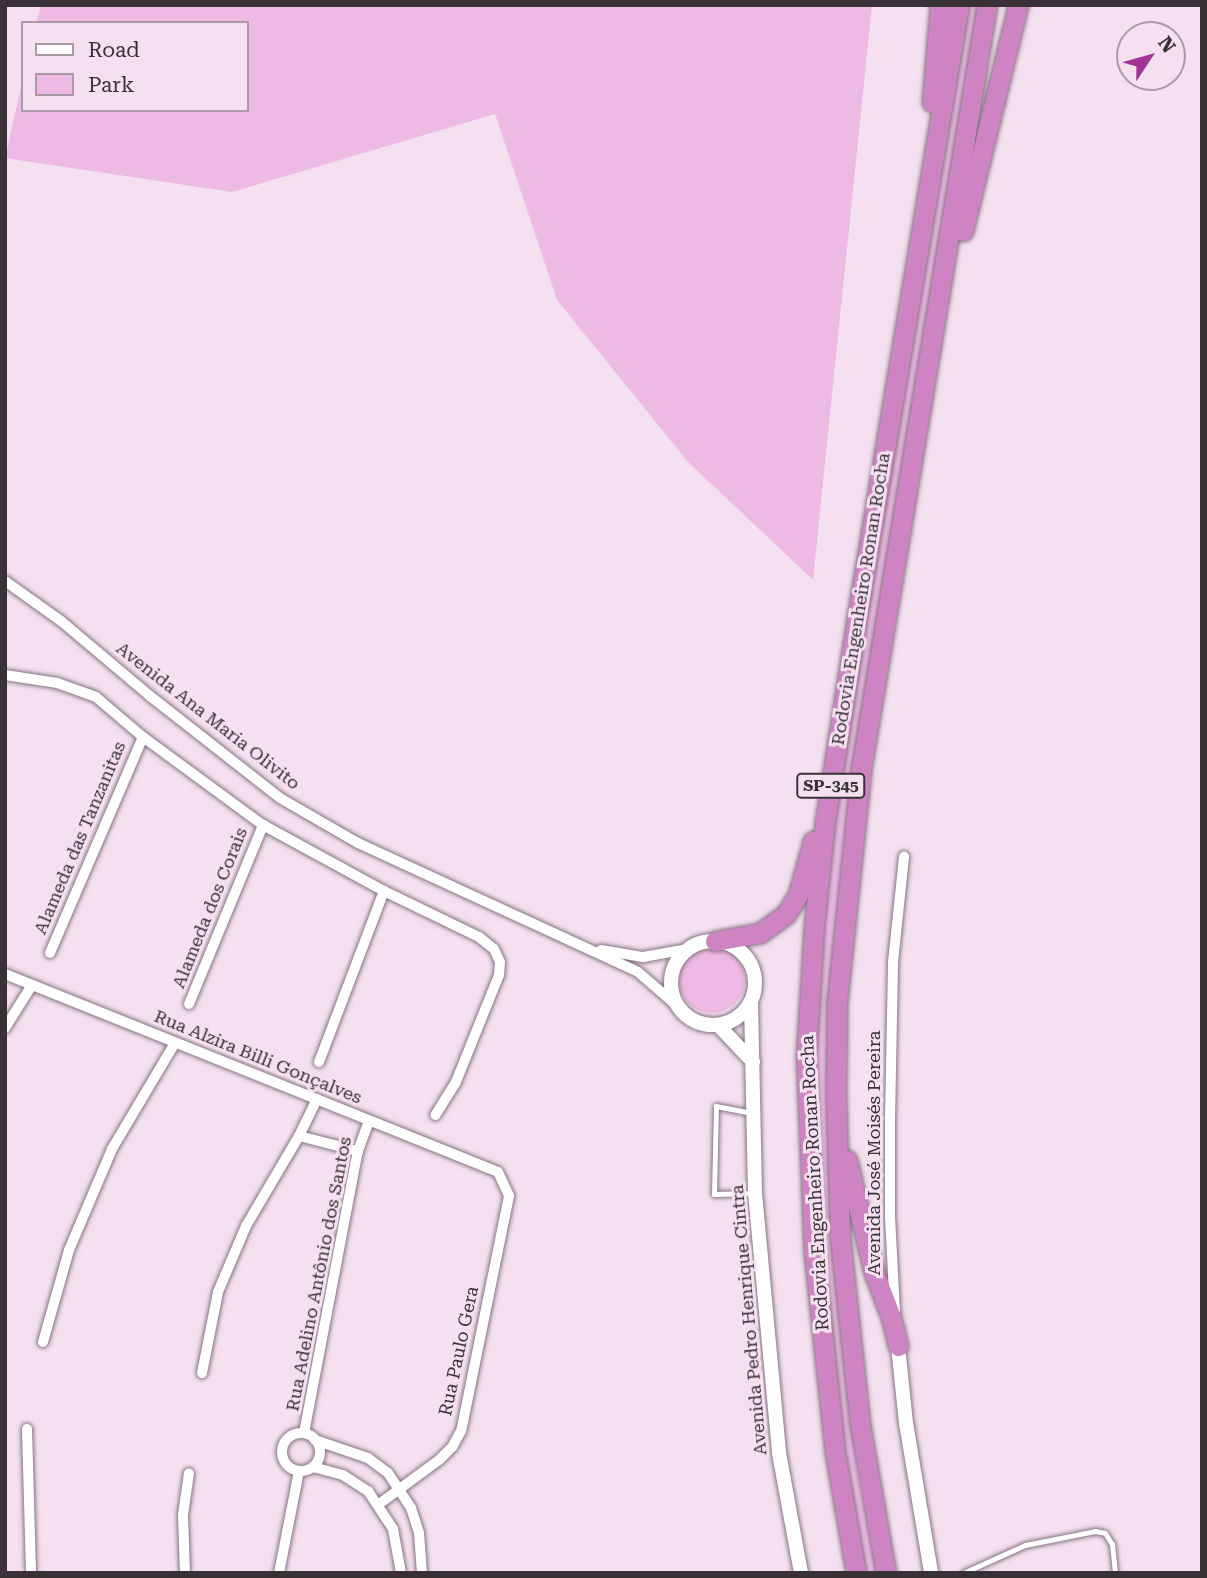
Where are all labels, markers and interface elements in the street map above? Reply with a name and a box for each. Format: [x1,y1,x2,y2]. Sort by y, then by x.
legend [21,21,248,112]
north arrow [1116,21,1186,91]
text: N [1153,32,1180,57]
text: Road [88,38,140,62]
text: Park [88,73,134,97]
street label: Rodovia Engenheiro Ronan Rocha [827,451,895,747]
street label: Avenida Ana Maria Olivito [112,638,304,794]
street label: Alameda das Tanzanitas [30,738,130,938]
road number: SP-345 [796,774,866,799]
street label: Alameda dos Corais [168,824,252,992]
street label: Rua Alzira Billi Gonçalves [151,1005,365,1109]
street label: Avenida José Moisés Pereira [863,1030,885,1276]
street label: Rodovia Engenheiro Ronan Rocha [796,1035,834,1331]
street label: Rua Adelino Antônio dos Santos [282,1135,356,1413]
street label: Avenida Pedro Henrique Cintra [726,1184,772,1456]
street label: Rua Paulo Gera [435,1284,483,1418]

